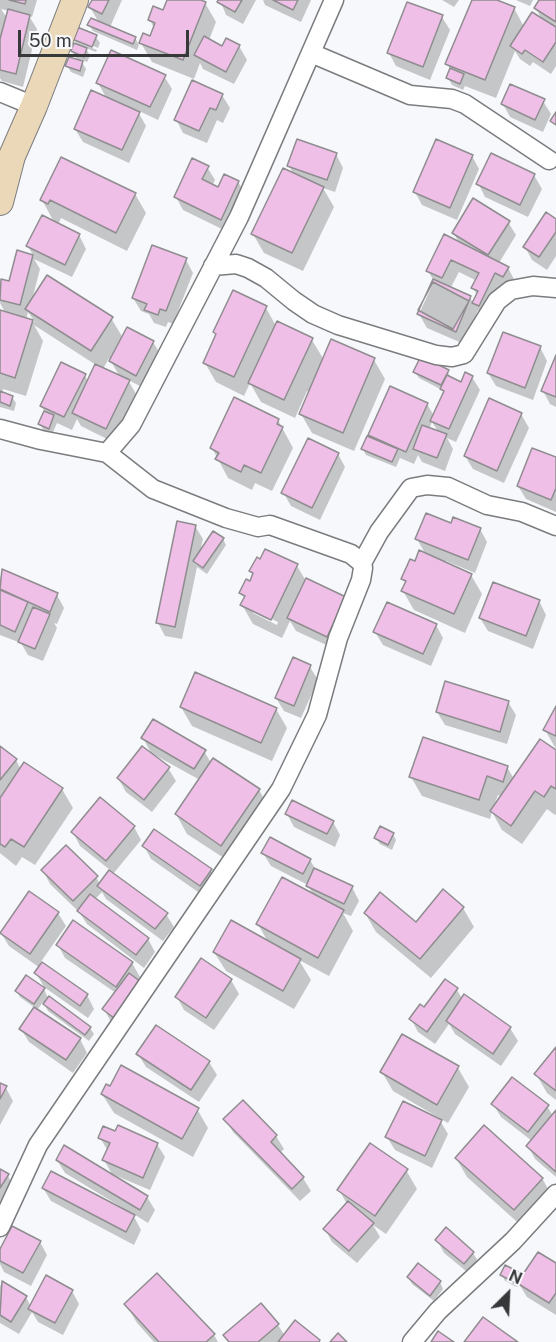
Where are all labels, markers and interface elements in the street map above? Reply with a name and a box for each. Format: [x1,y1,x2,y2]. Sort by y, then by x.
scale bar [21,18,192,56]
text: 50 m [29,30,72,51]
north arrow [478,1264,538,1324]
text: N [506,1266,525,1288]

